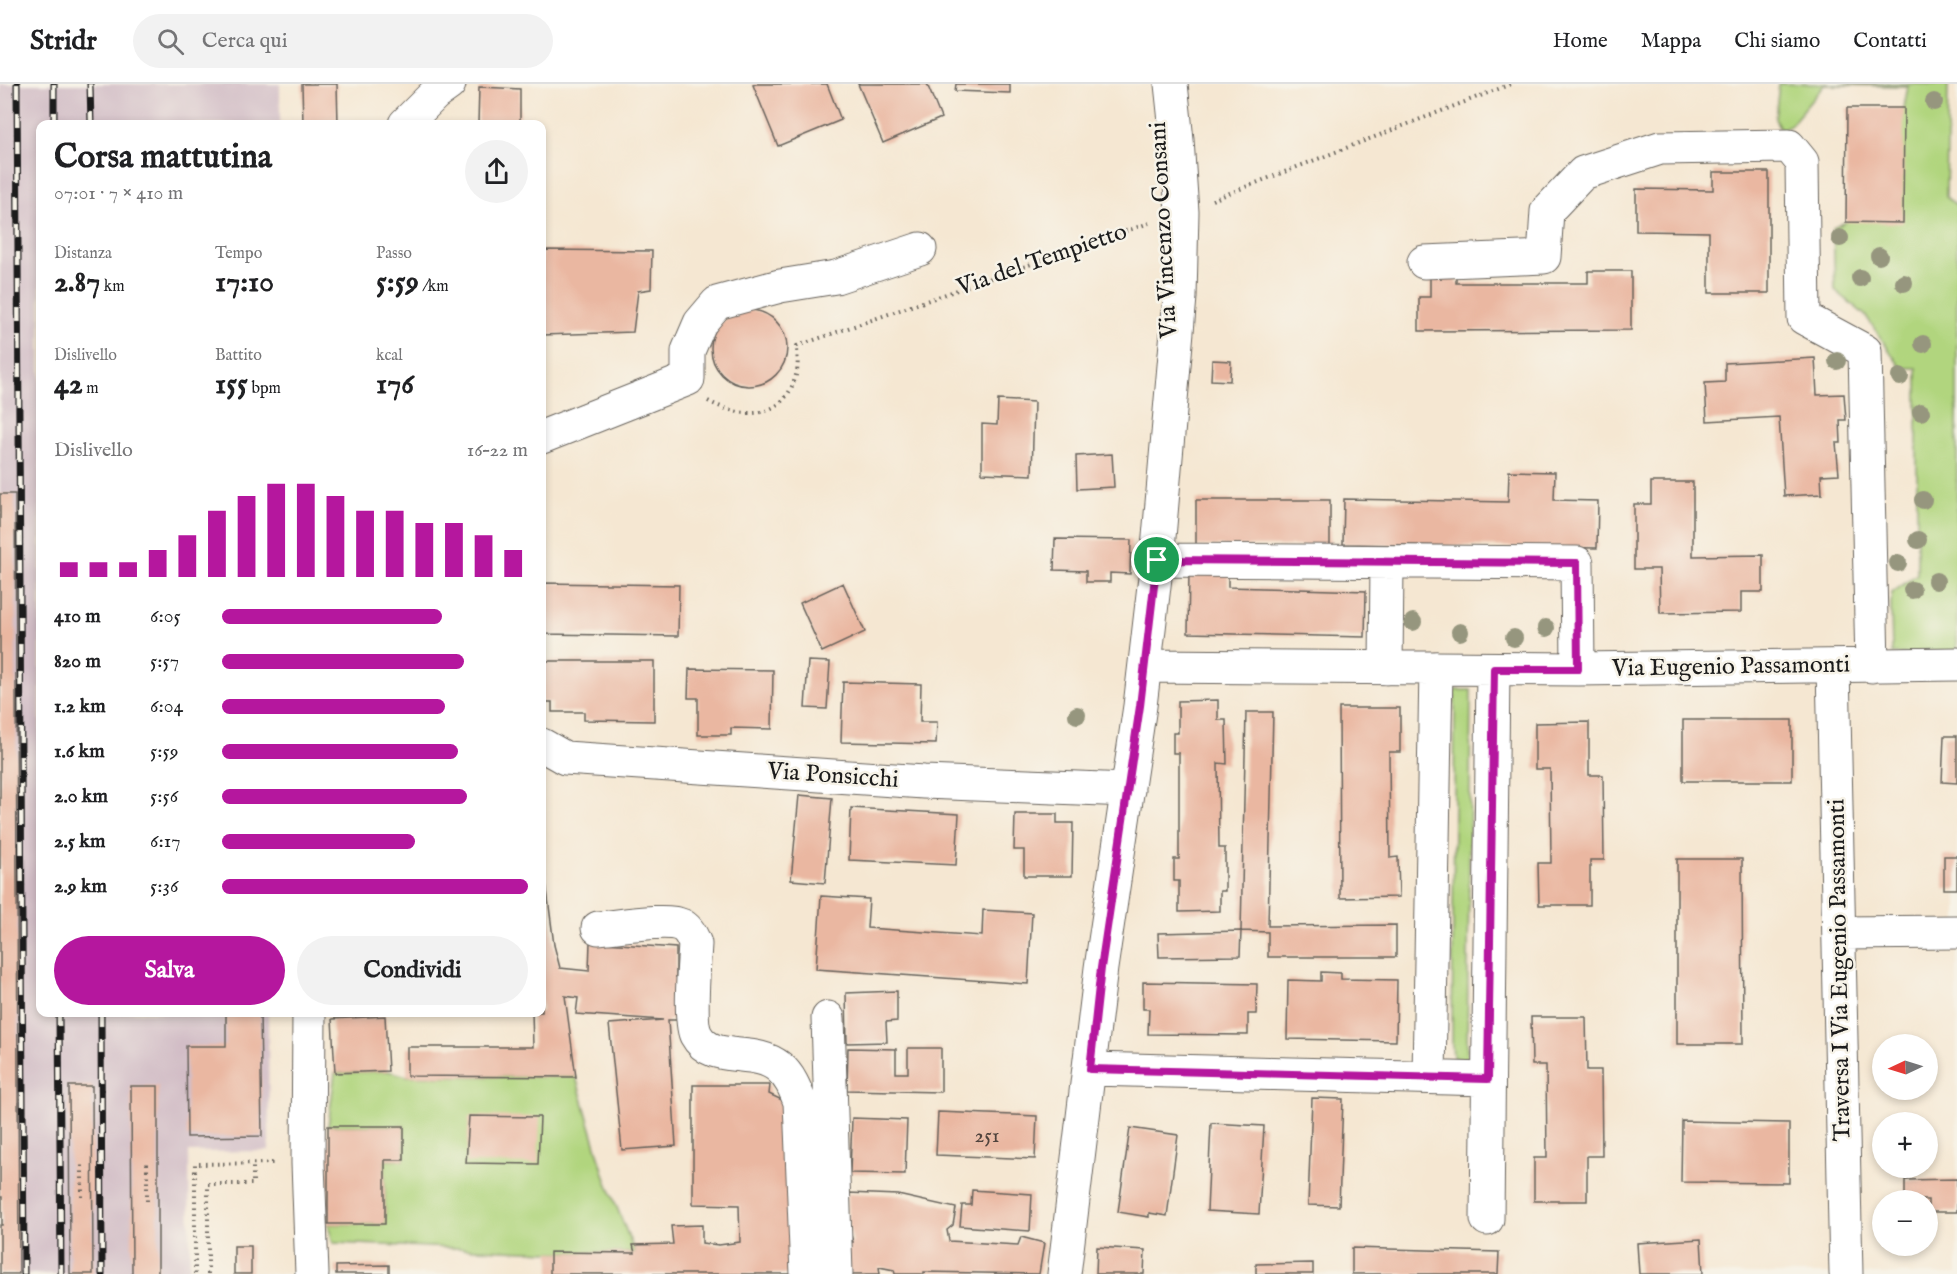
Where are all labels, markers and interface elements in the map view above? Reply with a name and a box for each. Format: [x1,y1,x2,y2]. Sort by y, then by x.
search box [133,14,553,68]
text: Stridr [30,24,97,59]
icon: search [154,25,187,58]
text: Cerca qui [202,27,288,55]
text: Home [1553,28,1608,55]
text: Mappa [1641,28,1701,55]
text: Chi siamo [1734,28,1820,55]
text: Contatti [1853,28,1927,55]
street label: Via Vincenzo Consani [1143,121,1185,340]
text: Corsa mattutina [54,137,272,179]
button: share [465,140,528,203]
text: 07:01 · 7 × 410 m [54,181,183,206]
street label: Via del Tempietto [952,216,1131,304]
text: Distanza [54,244,112,264]
text: Tempo [215,244,262,264]
text: Passo [376,244,412,264]
text: 2.87 [54,264,100,302]
text: 17:10 [215,264,274,302]
text: 5:59 [376,264,419,302]
text: km [100,277,125,297]
text: /km [419,277,449,297]
text: Dislivello [54,346,117,366]
text: Battito [215,346,262,366]
text: kcal [376,346,403,366]
text: 42 [54,366,83,404]
text: 155 [215,366,248,404]
text: 176 [376,366,414,404]
text: m [83,379,99,399]
text: bpm [248,379,281,399]
text: Dislivello [54,438,133,463]
text: 16–22 m [467,438,528,463]
pin [1131,534,1182,585]
icon: arrive [1140,543,1173,576]
text: 410 m [54,604,101,629]
text: 6:05 [150,604,181,629]
text: 820 m [54,649,101,674]
text: 5:57 [150,649,179,674]
street label: Via Eugenio Passamonti [1611,649,1850,685]
text: 1.2 km [54,694,106,719]
text: 6:04 [150,694,183,719]
text: 1.6 km [54,739,105,764]
text: 5:59 [150,739,179,764]
street label: Via Ponsicchi [765,756,900,796]
text: 2.0 km [54,784,108,809]
text: 5:56 [150,784,178,809]
street label: Traversa I Via Eugenio Passamonti [1822,798,1858,1142]
text: 2.5 km [54,829,105,854]
text: 6:17 [150,829,181,854]
text: 2.9 km [54,874,107,899]
text: 5:36 [150,874,178,899]
button: Salva [54,936,285,1005]
button: Condividi [297,936,528,1005]
north arrow [1872,1034,1938,1100]
map controls [1872,1034,1938,1256]
button: + [1872,1112,1938,1178]
house number: 251 [974,1123,1000,1150]
button: − [1872,1190,1938,1256]

